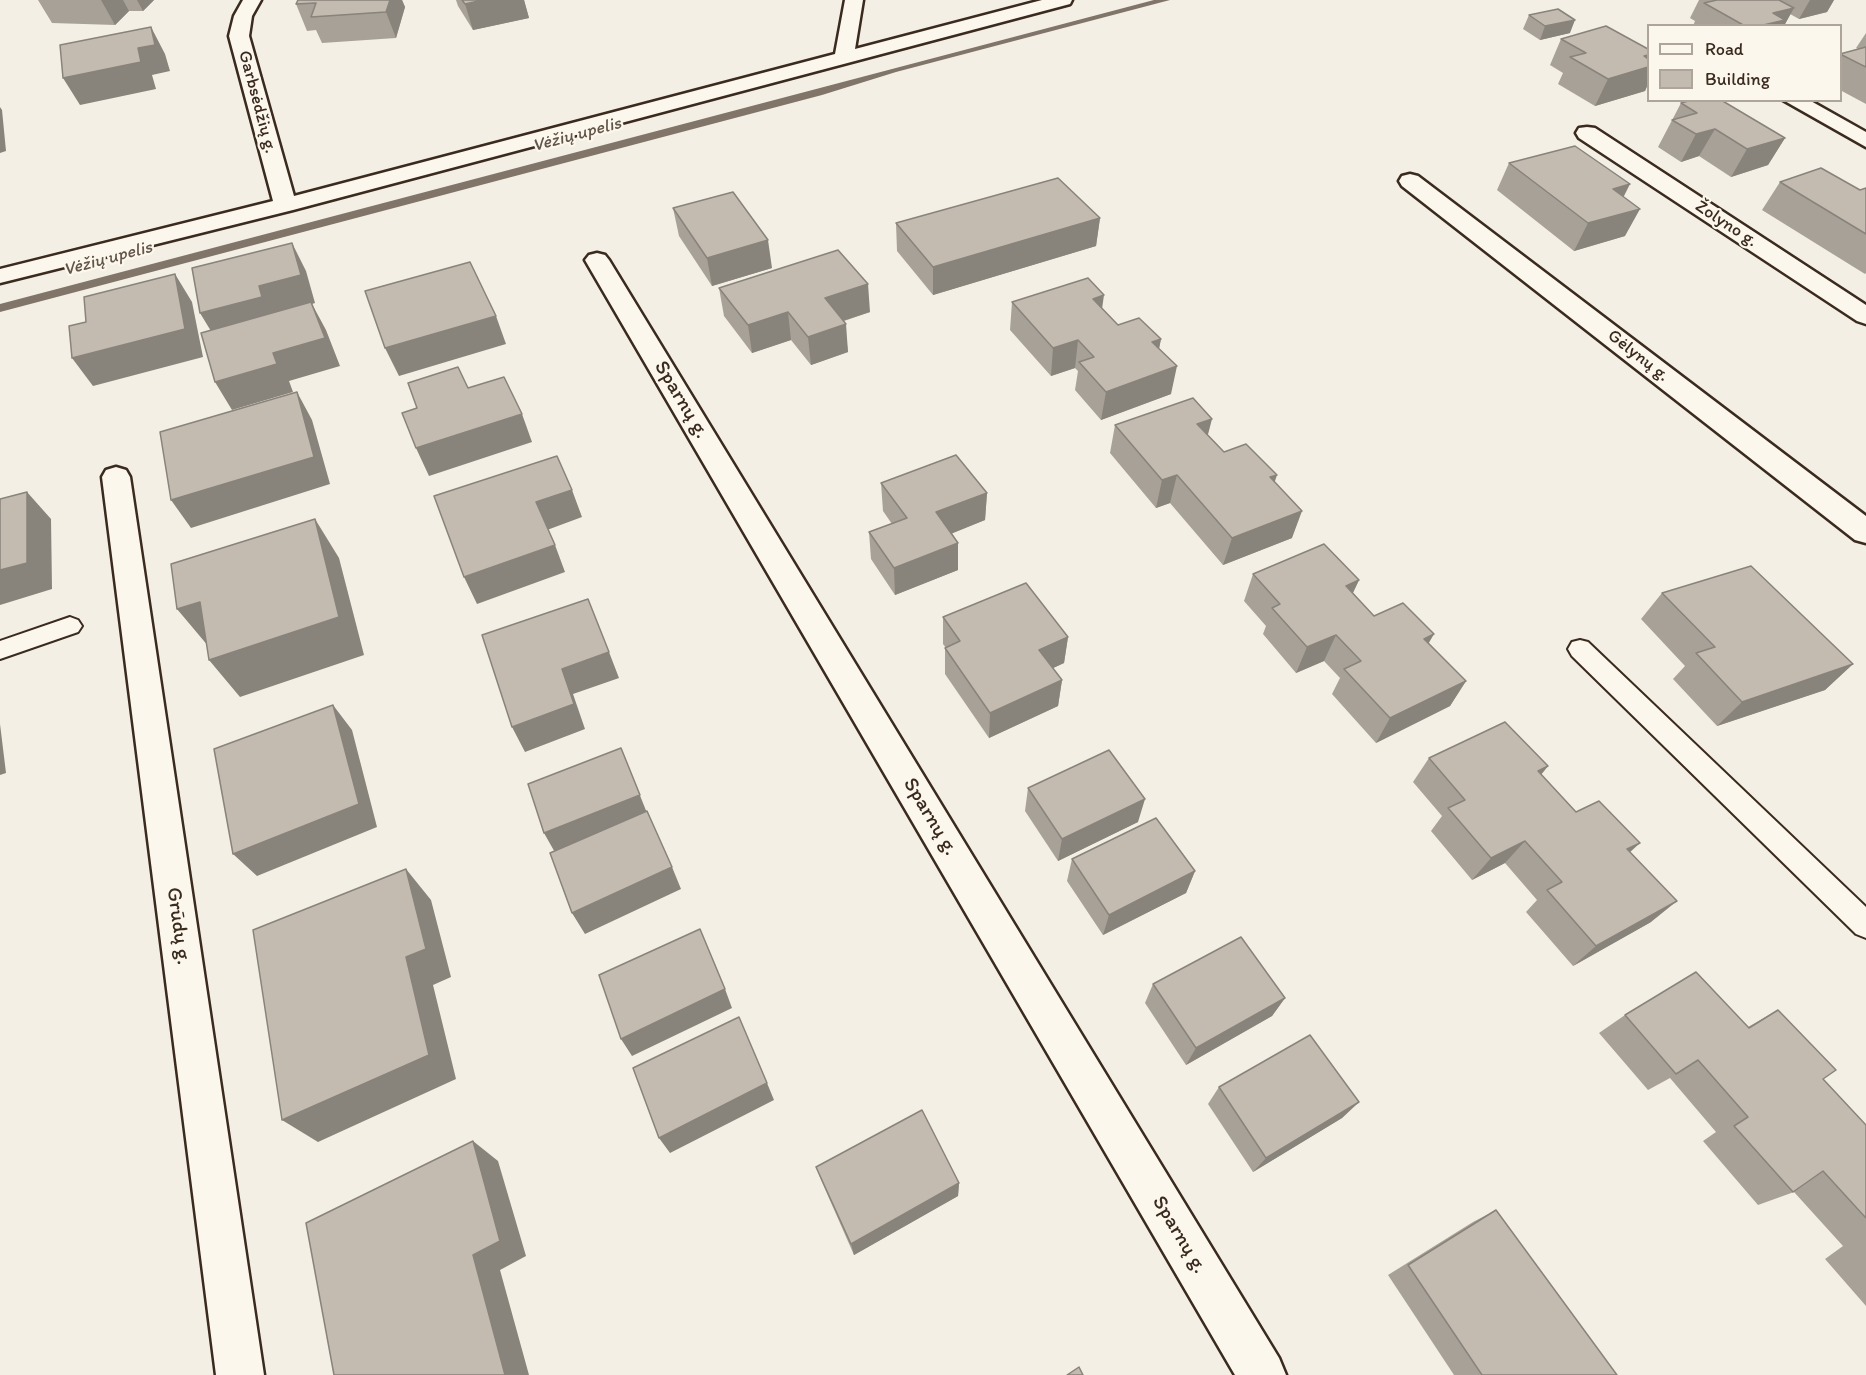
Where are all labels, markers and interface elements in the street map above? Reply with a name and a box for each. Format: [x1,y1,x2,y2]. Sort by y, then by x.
legend [1647,24,1842,102]
text: Road [1705,38,1744,60]
street label: Garbsėdžių g. [233,48,281,156]
text: Building [1705,68,1770,90]
water label: Vėžių upelis [530,113,624,157]
street label: Žolyno g. [1691,196,1761,252]
water label: Vėžių upelis [61,237,155,281]
street label: Gėlynų g. [1603,325,1673,387]
street label: Sparnų g. [648,357,714,443]
street label: Sparnų g. [897,774,963,860]
street label: Grūdų g. [160,886,196,966]
street label: Sparnų g. [1146,1192,1212,1278]

